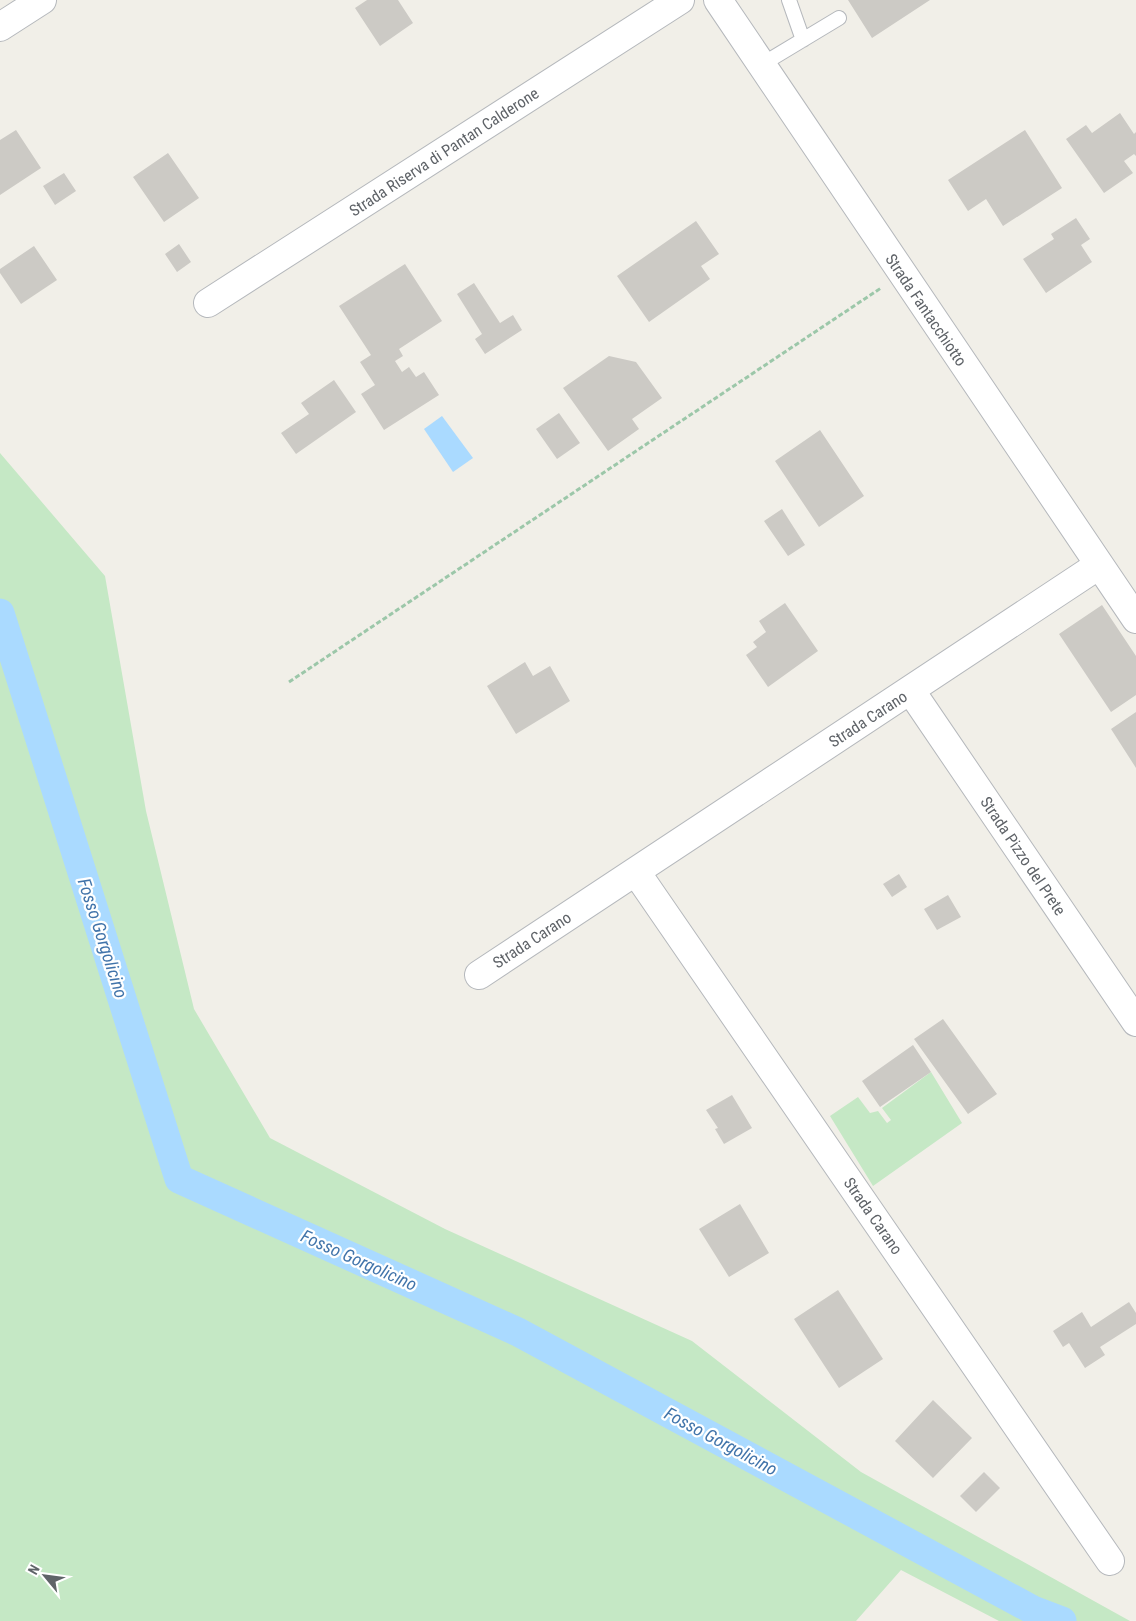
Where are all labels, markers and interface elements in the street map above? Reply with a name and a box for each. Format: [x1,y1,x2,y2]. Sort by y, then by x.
street label: Strada Riserva di Pantan Calderone [346,84,542,220]
street label: Strada Fantacchiotto [881,250,971,370]
street label: Strada Carano [825,687,911,751]
street label: Strada Pizzo del Prete [976,793,1070,919]
water label: Fosso Gorgolicino [74,875,132,1001]
street label: Strada Carano [489,908,575,972]
street label: Strada Carano [840,1174,906,1258]
water label: Fosso Gorgolicino [298,1225,420,1295]
water label: Fosso Gorgolicino [661,1402,781,1480]
north arrow [20,1551,70,1601]
text: N [25,1562,43,1577]

